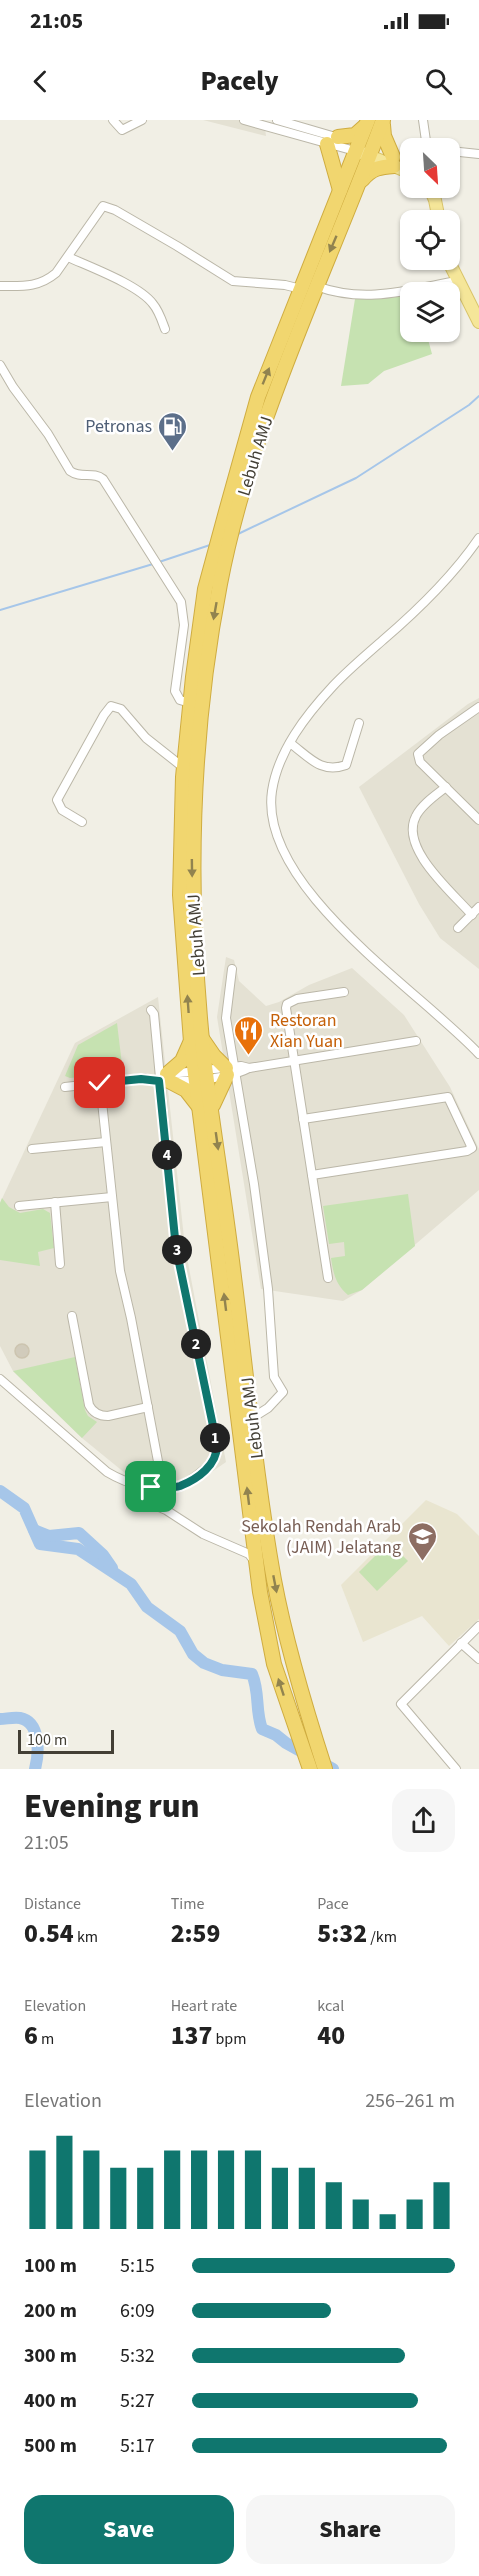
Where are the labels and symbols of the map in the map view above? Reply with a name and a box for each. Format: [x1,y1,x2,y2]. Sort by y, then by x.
north arrow [400,138,460,198]
one-way arrow [328,235,337,253]
one-way arrow [262,367,271,385]
fuel station icon: Petronas [157,410,189,452]
street label: Lebuh AMJ [232,413,279,499]
place label: Petronas [85,414,152,439]
one-way arrow [210,602,219,621]
one-way arrow [188,858,197,877]
street label: Lebuh AMJ [181,893,212,977]
one-way arrow [183,995,193,1014]
place label: Restoran Xian Yuan [270,1008,343,1054]
restaurant icon: Restoran Xian Yuan [233,1014,265,1056]
pin [74,1057,125,1108]
one-way arrow [212,1131,221,1150]
pin: 4 [152,1140,182,1170]
pin: 3 [162,1235,192,1265]
one-way arrow [220,1292,229,1311]
pin: 2 [181,1329,211,1359]
street label: Lebuh AMJ [235,1376,270,1460]
pin: 1 [200,1423,230,1453]
pin [125,1461,176,1512]
one-way arrow [244,1486,253,1505]
place label: Sekolah Rendah Arab (JAIM) Jelatang [241,1514,401,1560]
school or university icon: Sekolah Rendah Arab (JAIM) Jelatang [406,1520,438,1562]
one-way arrow [271,1574,280,1593]
one-way arrow [276,1678,285,1696]
scale bar [18,1727,114,1754]

